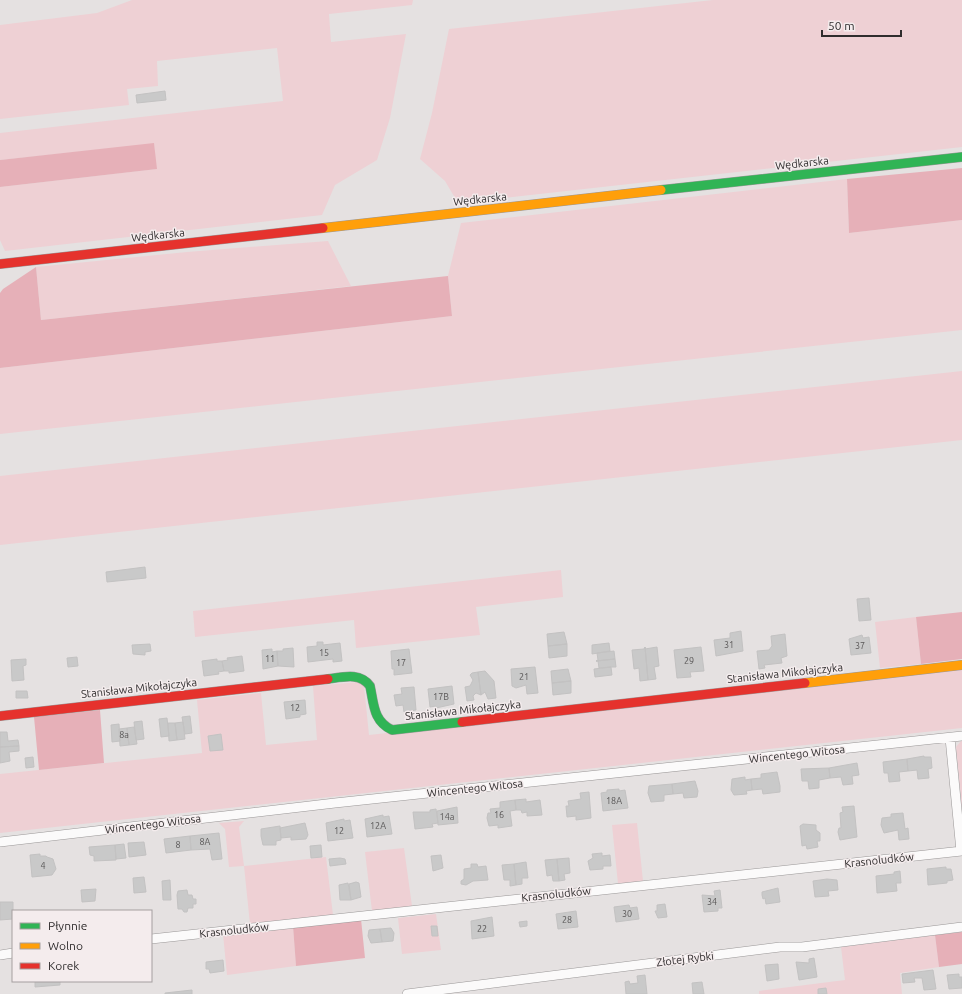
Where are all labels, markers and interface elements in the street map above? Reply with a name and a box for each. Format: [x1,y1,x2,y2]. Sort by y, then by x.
scale bar [822,12,901,38]
text: 50 m [828,19,855,32]
street label: Wędkarska [775,154,829,172]
street label: Wędkarska [453,190,507,208]
street label: Wędkarska [131,226,185,244]
house number: 31 [724,640,734,650]
house number: 37 [855,641,865,651]
house number: 15 [319,648,329,658]
house number: 11 [265,654,275,664]
house number: 29 [684,656,694,666]
house number: 17 [396,658,406,668]
street label: Stanisława Mikołajczyka [726,661,844,685]
house number: 21 [519,672,529,682]
street label: Stanisława Mikołajczyka [80,676,198,700]
house number: 17B [433,692,449,702]
street label: Stanisława Mikołajczyka [404,698,522,722]
house number: 12 [290,703,300,713]
house number: 8a [119,730,129,740]
street label: Wincentego Witosa [748,743,846,765]
street label: Wincentego Witosa [426,777,524,799]
house number: 18A [606,796,622,806]
house number: 16 [494,810,504,820]
street label: Wincentego Witosa [104,812,202,836]
house number: 14a [440,812,454,822]
house number: 12A [370,821,386,831]
house number: 12 [334,826,344,836]
house number: 8A [200,837,211,847]
house number: 8 [175,840,181,850]
street label: Krasnoludków [844,850,915,870]
house number: 4 [40,861,46,871]
street label: Krasnoludków [521,884,592,904]
house number: 34 [707,897,717,907]
house number: 30 [622,909,632,919]
legend [12,910,152,982]
house number: 28 [562,915,572,925]
text: Płynnie [48,919,87,932]
street label: Krasnoludków [199,920,270,940]
house number: 22 [477,924,487,934]
text: Wolno [48,939,83,952]
street label: Złotej Rybki [655,950,715,968]
text: Korek [48,959,79,972]

